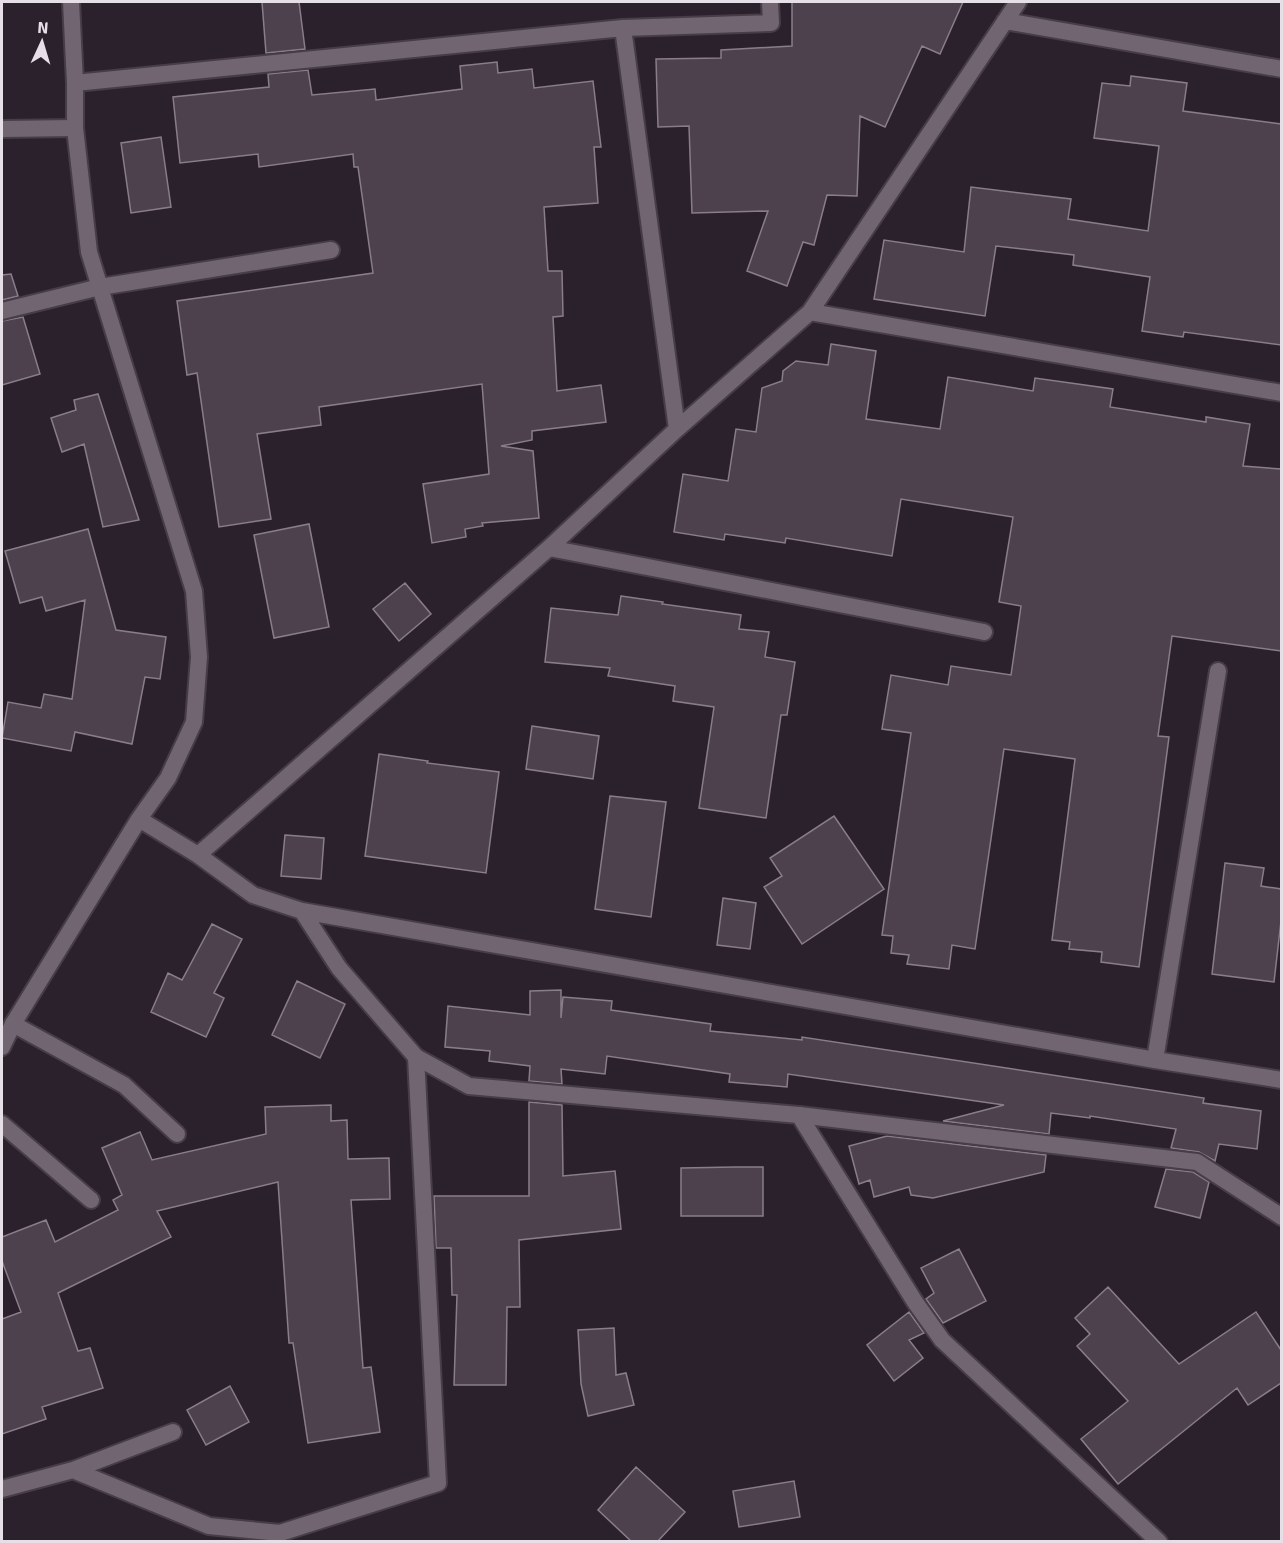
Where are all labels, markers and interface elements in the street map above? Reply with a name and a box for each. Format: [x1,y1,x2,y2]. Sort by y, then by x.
north arrow [12,12,72,72]
text: N [37,18,49,38]

